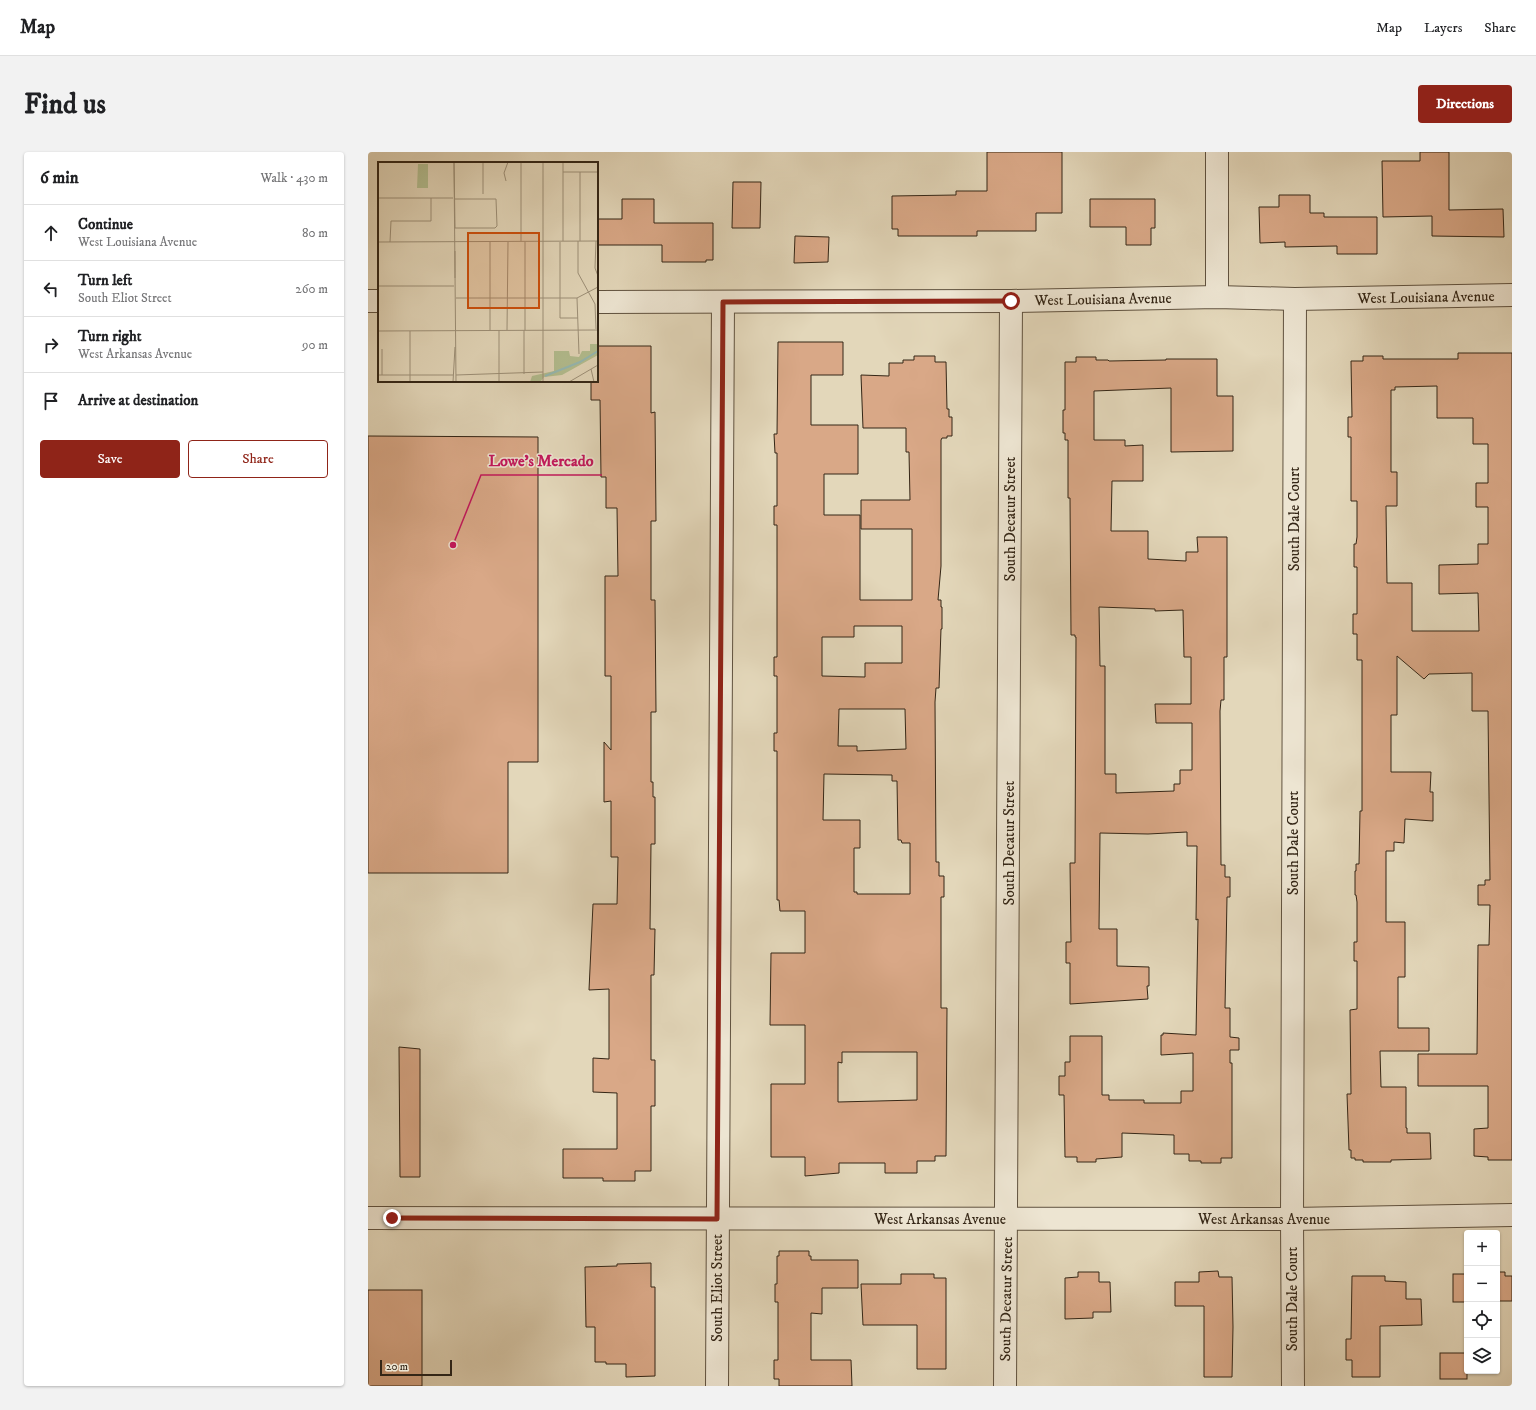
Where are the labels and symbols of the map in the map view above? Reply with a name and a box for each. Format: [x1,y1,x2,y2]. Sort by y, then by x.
inset map [378,162,598,382]
street label: West Louisiana Avenue [1356,287,1495,308]
street label: West Louisiana Avenue [1033,289,1172,310]
route start [1002,292,1020,310]
callout: Lowe's Mercado [481,447,602,475]
text: Lowe's Mercado [488,451,594,471]
street label: South Decatur Street [1001,456,1020,581]
street label: South Dale Court [1285,466,1304,571]
street label: South Decatur Street [1000,780,1019,905]
street label: South Dale Court [1284,790,1303,895]
route end [383,1209,401,1227]
street label: West Arkansas Avenue [873,1210,1006,1229]
street label: West Arkansas Avenue [1197,1210,1330,1229]
street label: South Eliot Street [708,1234,727,1342]
street label: South Decatur Street [996,1236,1017,1362]
street label: South Dale Court [1283,1246,1302,1351]
scale bar [380,1358,452,1377]

